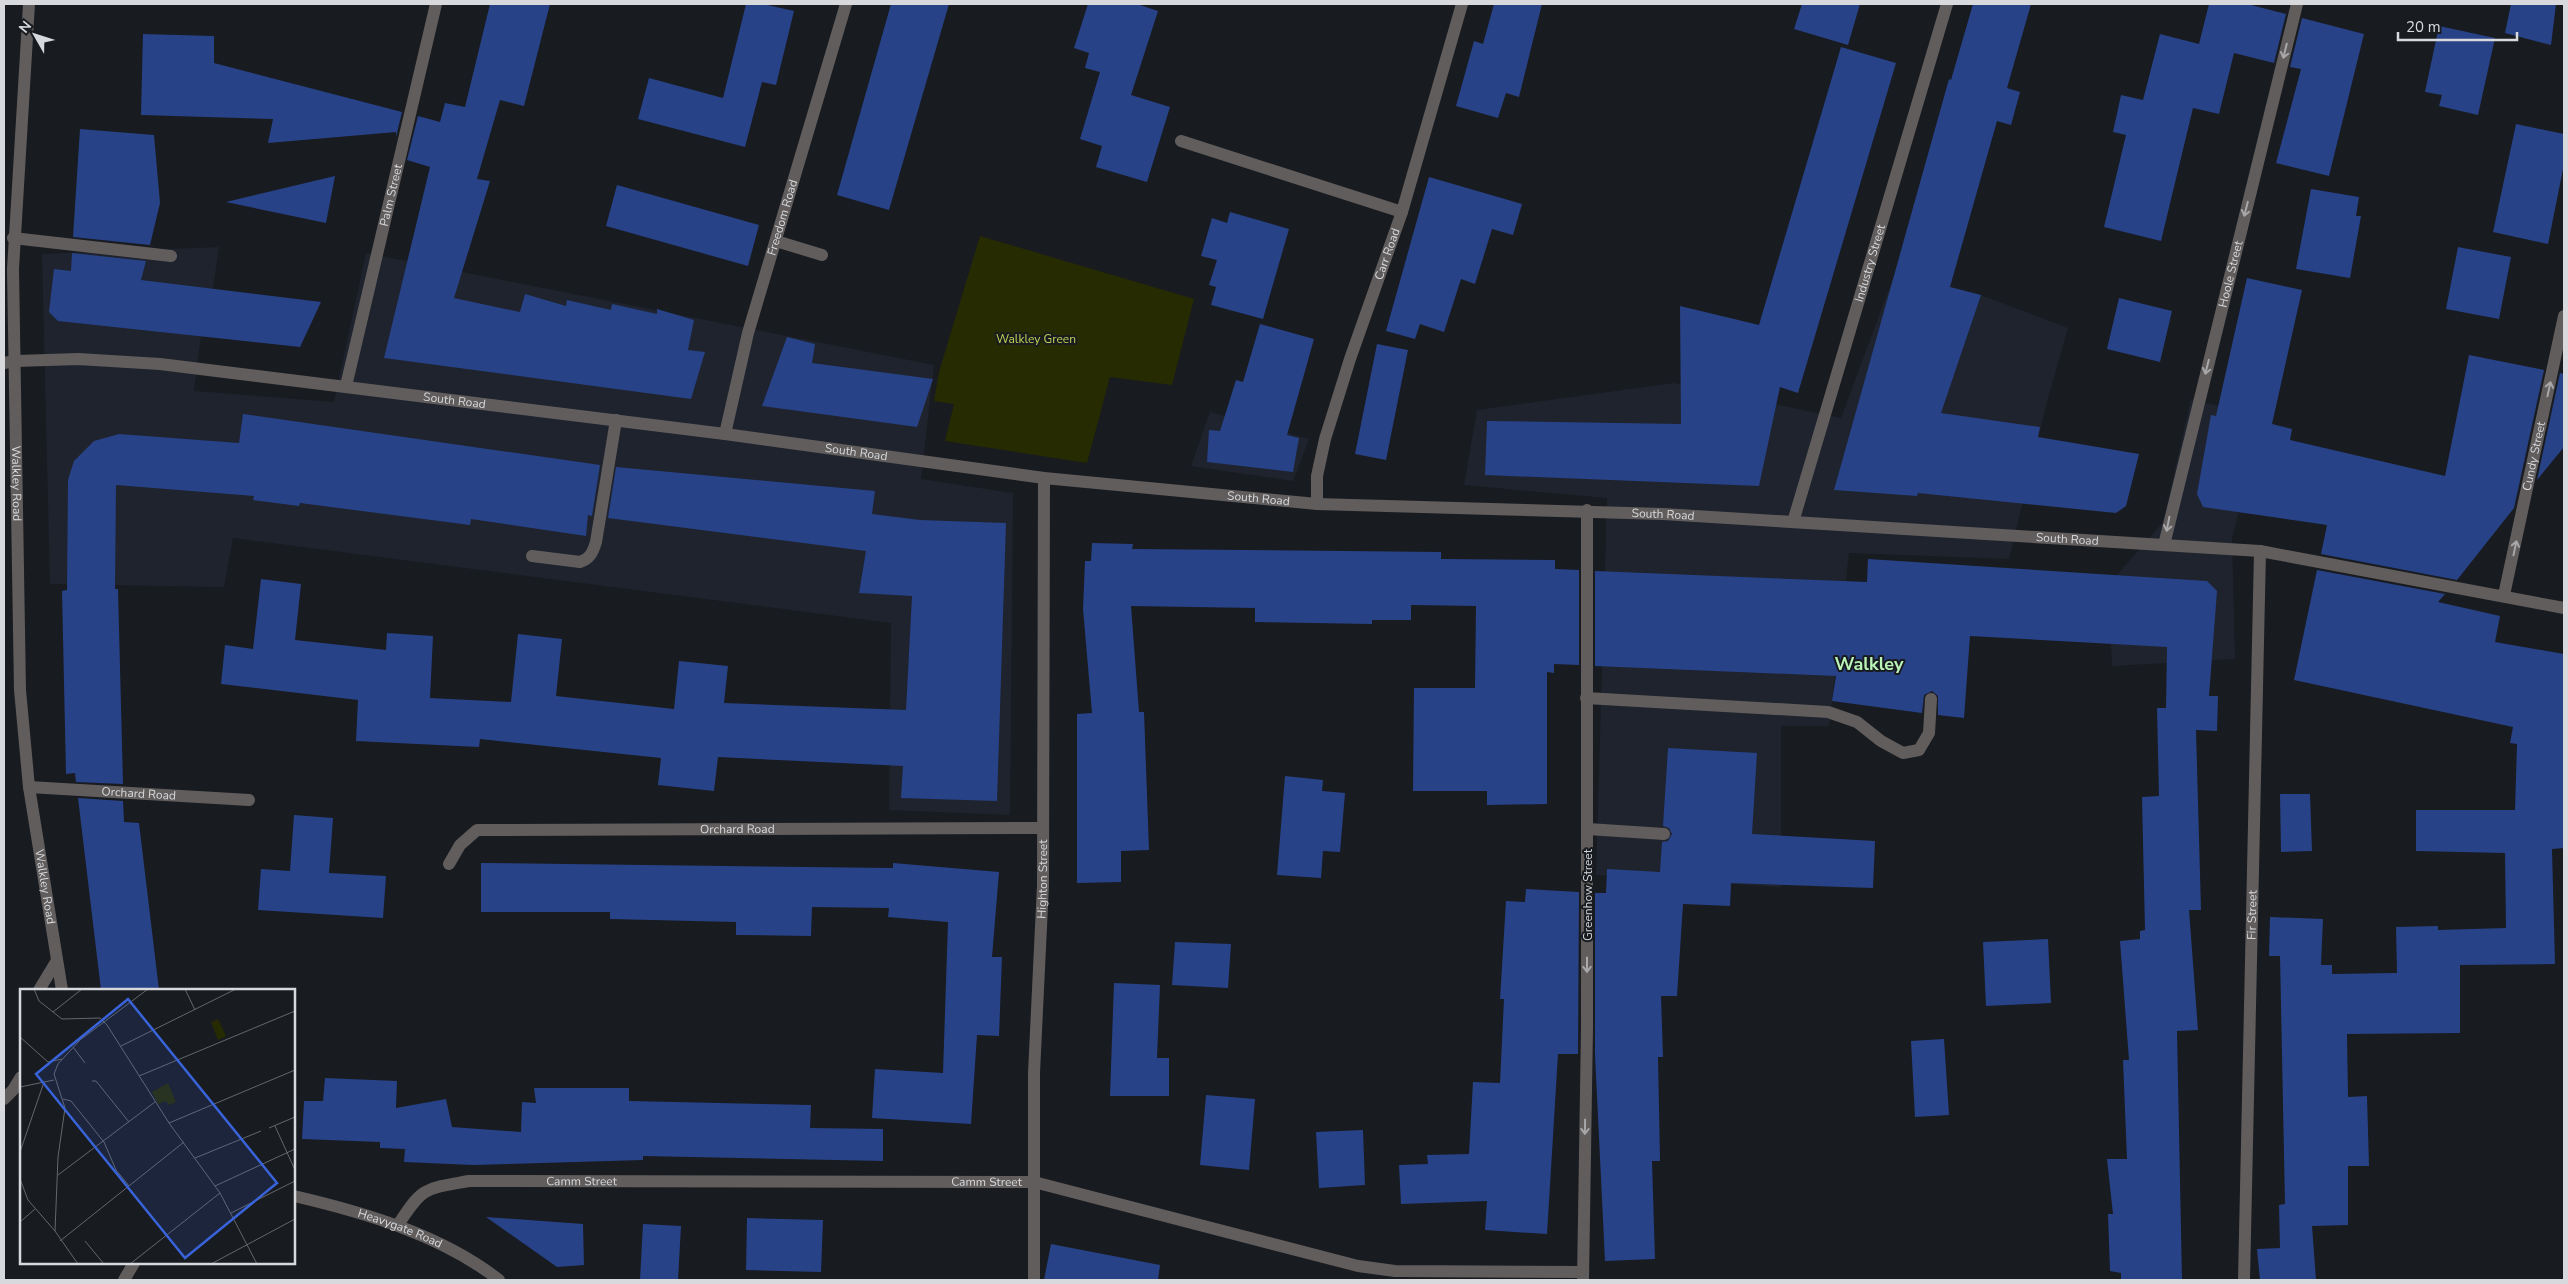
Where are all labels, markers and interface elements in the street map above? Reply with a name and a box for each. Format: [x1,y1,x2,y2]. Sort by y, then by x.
north arrow [10,10,60,60]
scale bar [2398,10,2517,42]
text: N [15,17,36,37]
text: 20 m [2406,17,2441,37]
one-way arrow [2280,43,2289,59]
street label: Palm Street [376,162,406,228]
street label: Freedom Road [764,178,801,258]
one-way arrow [2241,200,2250,216]
street label: Industry Street [1851,222,1889,304]
street label: Carr Road [1371,226,1404,282]
street label: Hoole Street [2215,238,2247,309]
park label: Walkley Green [996,331,1076,347]
one-way arrow [2202,358,2211,374]
one-way arrow [2545,381,2554,397]
street label: South Road [422,389,487,412]
street label: Cundy Street [2519,419,2549,492]
street label: South Road [824,440,889,464]
street label: Walkley Road [8,446,25,521]
street label: South Road [1226,487,1291,509]
street label: South Road [1631,505,1695,524]
one-way arrow [2163,516,2172,532]
street label: South Road [2035,529,2099,549]
one-way arrow [2510,540,2520,556]
district label: Walkley [1835,652,1904,676]
street label: Orchard Road [101,783,176,804]
street label: Orchard Road [700,821,775,837]
street label: Highton Street [1033,839,1051,919]
street label: Walkley Road [31,848,59,925]
street label: Greenhow Street [1580,848,1596,941]
street label: Fir Street [2243,889,2261,940]
one-way arrow [1582,956,1592,973]
inset map [20,989,295,1264]
one-way arrow [1580,1119,1590,1135]
street label: Camm Street [546,1173,618,1189]
street label: Camm Street [951,1174,1023,1190]
street label: Heavygate Road [356,1205,445,1252]

